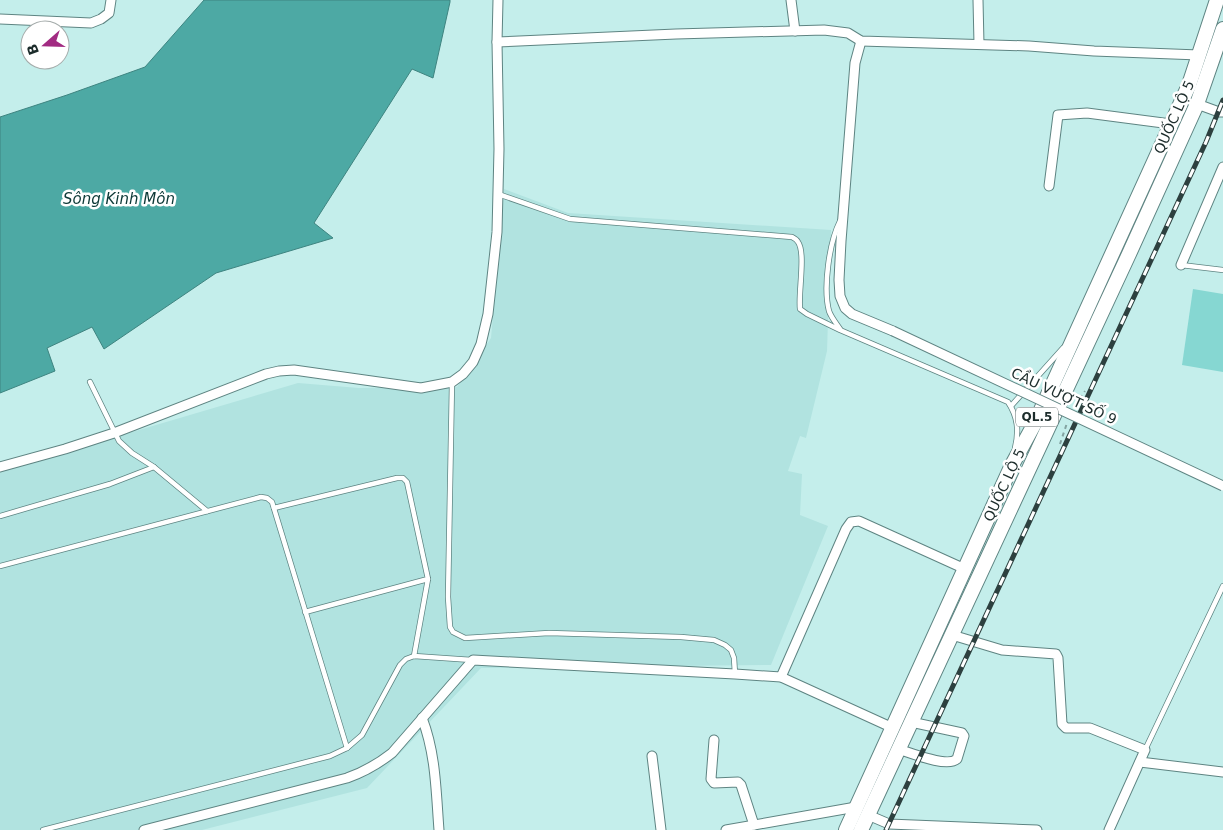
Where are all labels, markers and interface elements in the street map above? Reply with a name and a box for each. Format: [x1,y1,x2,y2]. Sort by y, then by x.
north arrow [20,20,70,70]
text: B [23,42,42,57]
street label: QUỐC LỘ 5 [1149,77,1197,156]
water label: Sông Kinh Môn [63,190,175,208]
street label: CẦU VƯỢT SỐ 9 [1009,363,1120,427]
road number: QL.5 [1016,408,1058,427]
street label: QUỐC LỘ 5 [978,445,1028,524]

